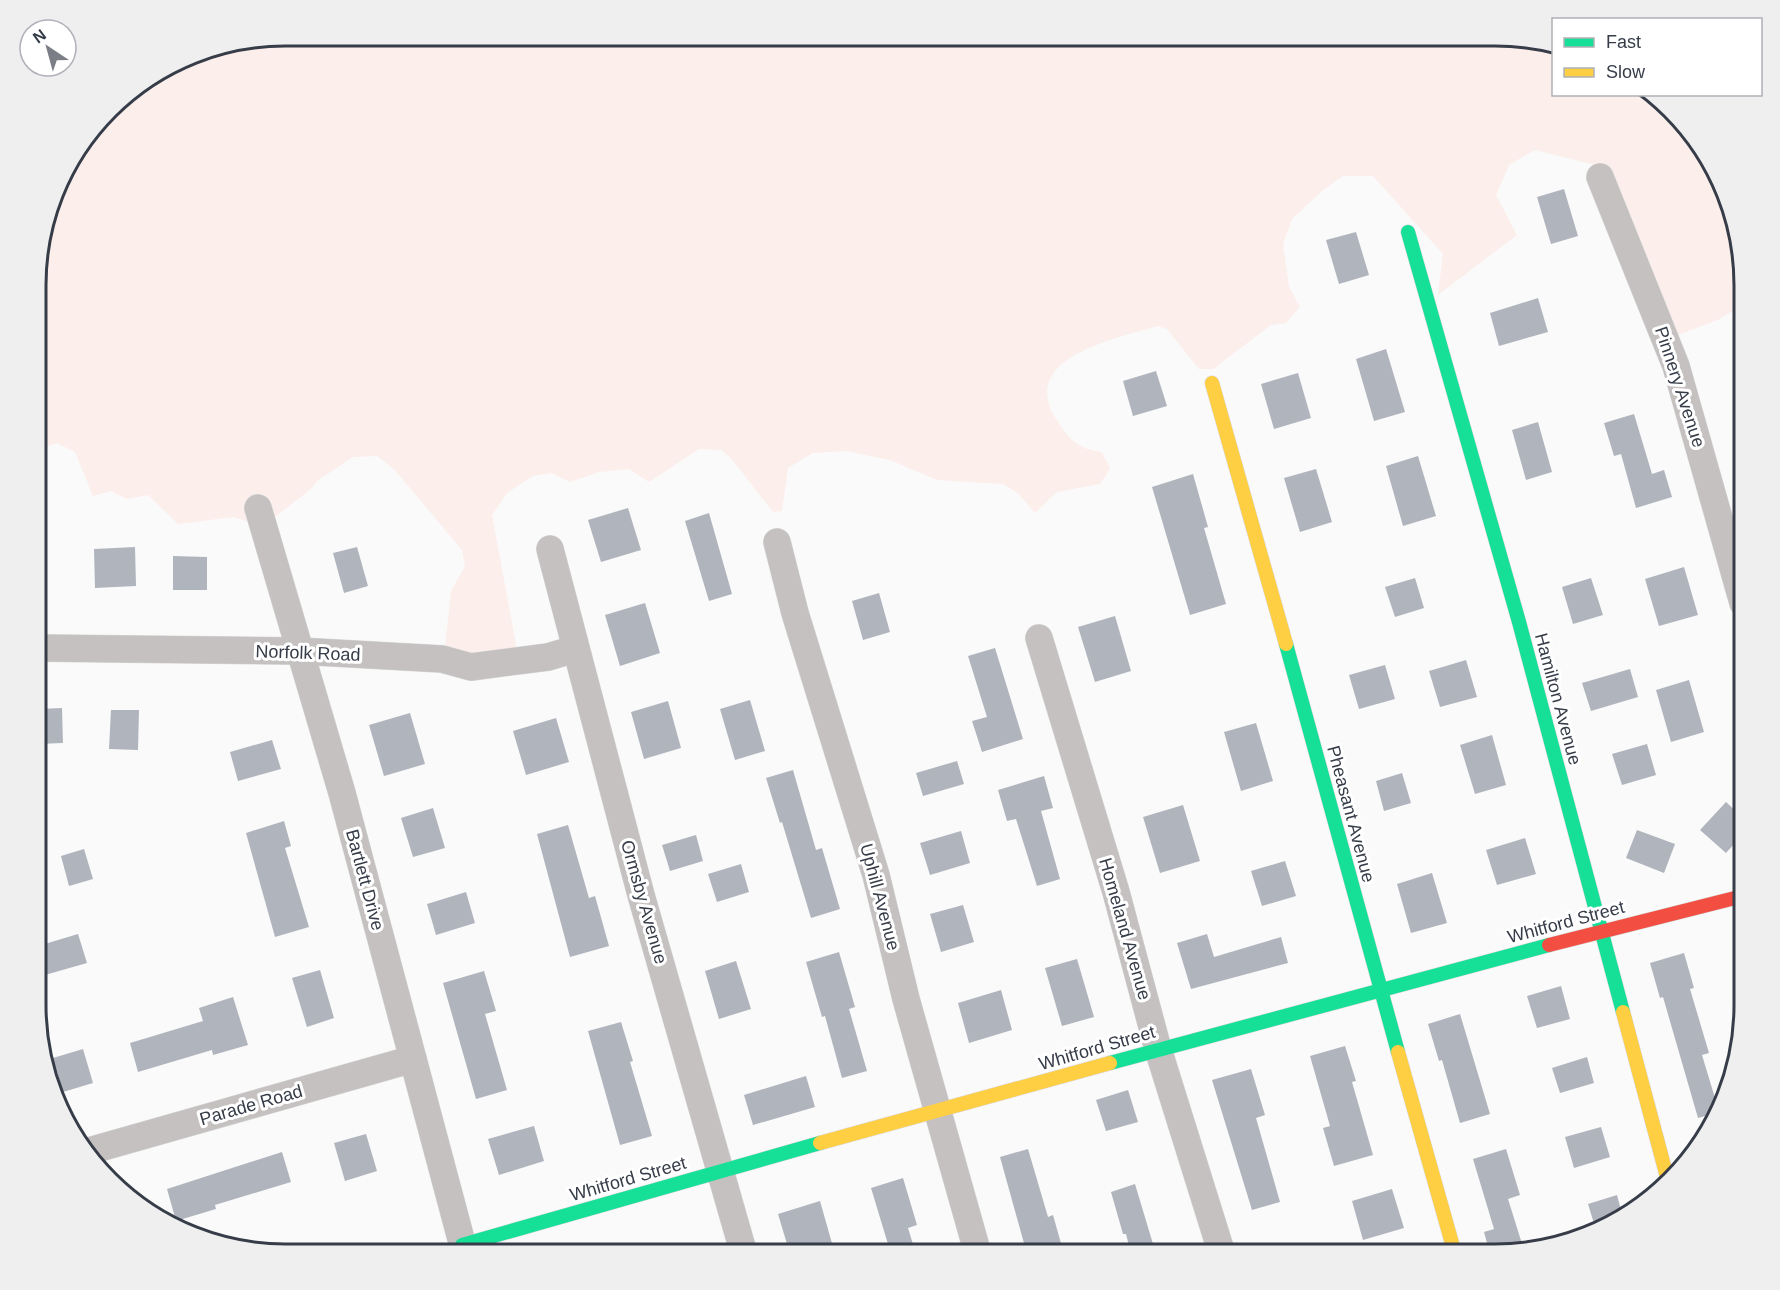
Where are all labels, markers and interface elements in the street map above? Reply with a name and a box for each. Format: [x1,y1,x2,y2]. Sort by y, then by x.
north arrow [18,18,78,78]
legend [1552,18,1762,96]
text: N [30,26,49,47]
text: Fast [1606,32,1641,52]
text: Slow [1606,62,1646,82]
street label: Pinnery Avenue [1651,324,1709,450]
street label: Hamilton Avenue [1531,631,1585,767]
street label: Norfolk Road [255,641,361,665]
street label: Pheasant Avenue [1323,743,1379,885]
street label: Bartlett Drive [342,827,388,933]
street label: Ormsby Avenue [617,838,671,966]
street label: Uphill Avenue [856,841,904,953]
street label: Homeland Avenue [1095,856,1155,1002]
street label: Whitford Street [1505,897,1627,947]
street label: Whitford Street [1037,1022,1157,1074]
street label: Parade Road [197,1081,305,1129]
street label: Whitford Street [568,1153,688,1205]

